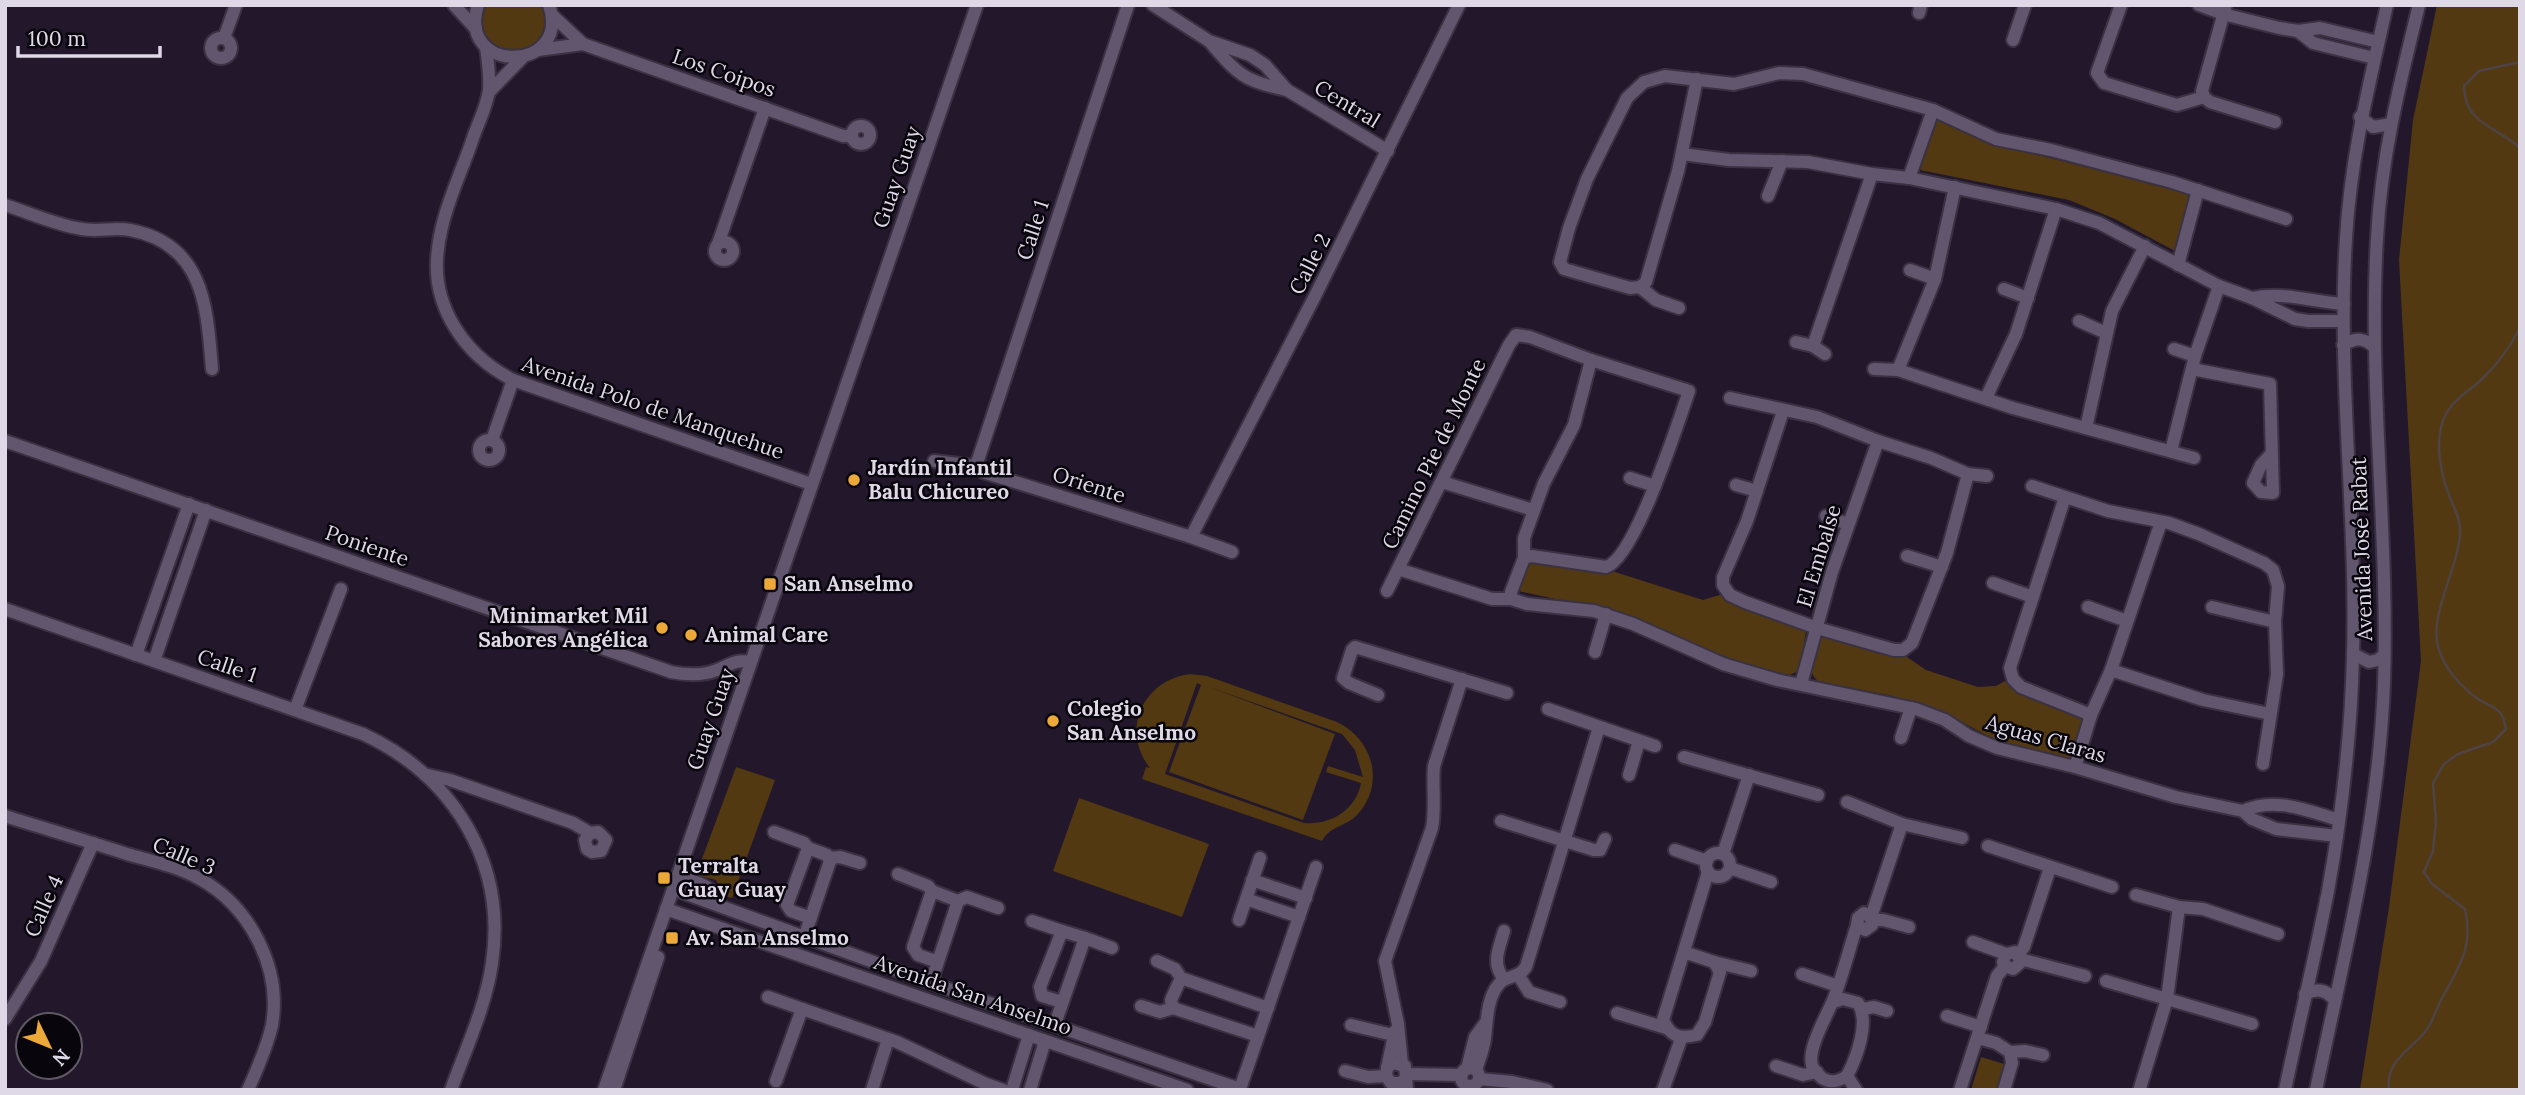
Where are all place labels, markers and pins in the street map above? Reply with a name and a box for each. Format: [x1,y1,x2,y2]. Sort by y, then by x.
place label: Jardín Infantil Balu Chicureo [868,454,1012,505]
marker: Jardín Infantil Balu Chicureo [846,472,862,488]
place label: San Anselmo [784,570,913,597]
marker: San Anselmo [762,576,778,592]
place label: Minimarket Mil Sabores Angélica [478,602,648,653]
marker: Minimarket Mil Sabores Angélica [654,620,670,636]
place label: Animal Care [705,621,828,648]
marker: Animal Care [683,627,699,643]
place label: Colegio San Anselmo [1067,695,1196,746]
marker: Colegio San Anselmo [1045,713,1061,729]
place label: Terralta Guay Guay [678,852,786,903]
marker: Terralta Guay Guay [656,870,672,886]
place label: Av. San Anselmo [686,924,849,951]
marker: Av. San Anselmo [664,930,680,946]

